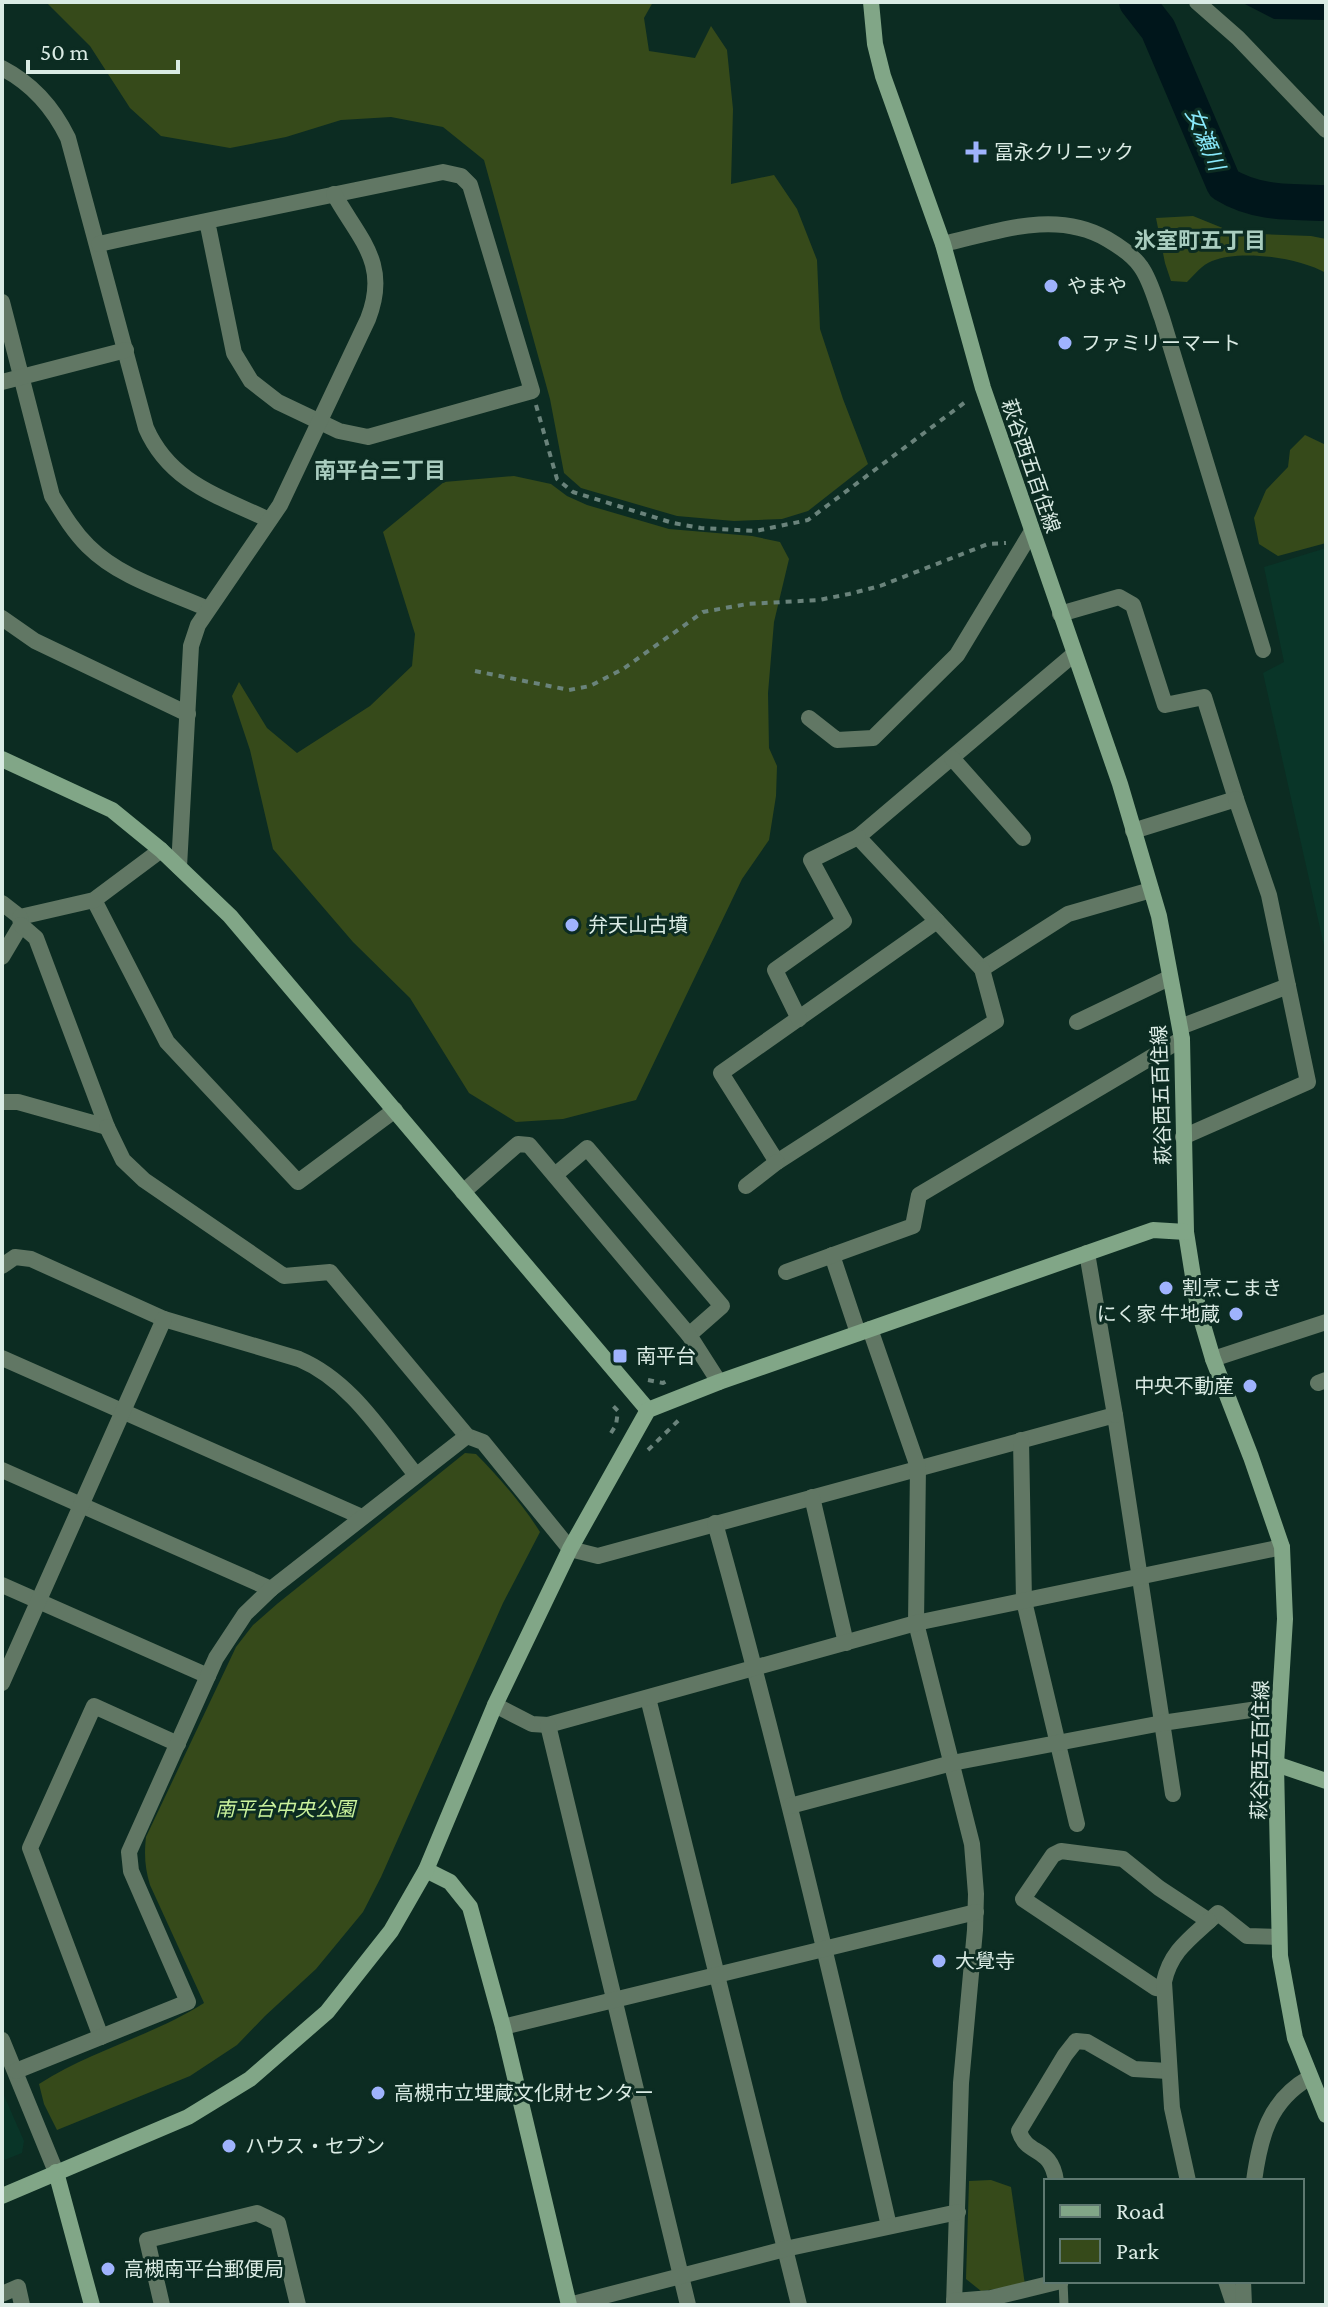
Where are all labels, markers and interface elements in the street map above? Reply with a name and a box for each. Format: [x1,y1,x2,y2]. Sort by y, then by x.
scale bar [28,24,178,74]
text: 50 m [40,38,89,65]
water label: 女瀬川 [1181,104,1230,176]
marker: 冨永クリニック [965,141,987,163]
place label: 冨永クリニック [994,141,1134,163]
district label: 氷室町五丁目 [1134,228,1266,253]
place label: やまや [1067,275,1127,297]
marker: やまや [1042,277,1060,295]
place label: ファミリーマート [1081,332,1241,354]
marker: ファミリーマート [1056,334,1074,352]
street label: 萩谷西五百住線 [998,396,1064,536]
district label: 南平台三丁目 [314,458,446,483]
place label: 弁天山古墳 [588,914,688,936]
marker: 弁天山古墳 [563,916,581,934]
street label: 萩谷西五百住線 [1148,1025,1174,1165]
place label: 割烹こまき [1182,1277,1282,1299]
marker: 割烹こまき [1157,1279,1175,1297]
place label: にく家 牛地蔵 [1097,1303,1220,1325]
marker: にく家 牛地蔵 [1227,1305,1245,1323]
place label: 南平台 [636,1345,696,1367]
marker: 南平台 [611,1347,629,1365]
place label: 中央不動産 [1134,1375,1234,1397]
marker: 中央不動産 [1241,1377,1259,1395]
street label: 萩谷西五百住線 [1248,1680,1272,1820]
park label: 南平台中央公園 [215,1798,358,1820]
place label: 大覺寺 [955,1950,1015,1972]
marker: 大覺寺 [930,1952,948,1970]
place label: 高槻市立埋蔵文化財センター [394,2082,654,2104]
marker: 高槻市立埋蔵文化財センター [369,2084,387,2102]
place label: ハウス・セブン [245,2135,385,2157]
marker: ハウス・セブン [220,2137,238,2155]
legend [1044,2179,1304,2283]
text: Road [1116,2197,1165,2224]
text: Park [1116,2237,1159,2264]
place label: 高槻南平台郵便局 [124,2258,284,2280]
marker: 高槻南平台郵便局 [99,2260,117,2278]

